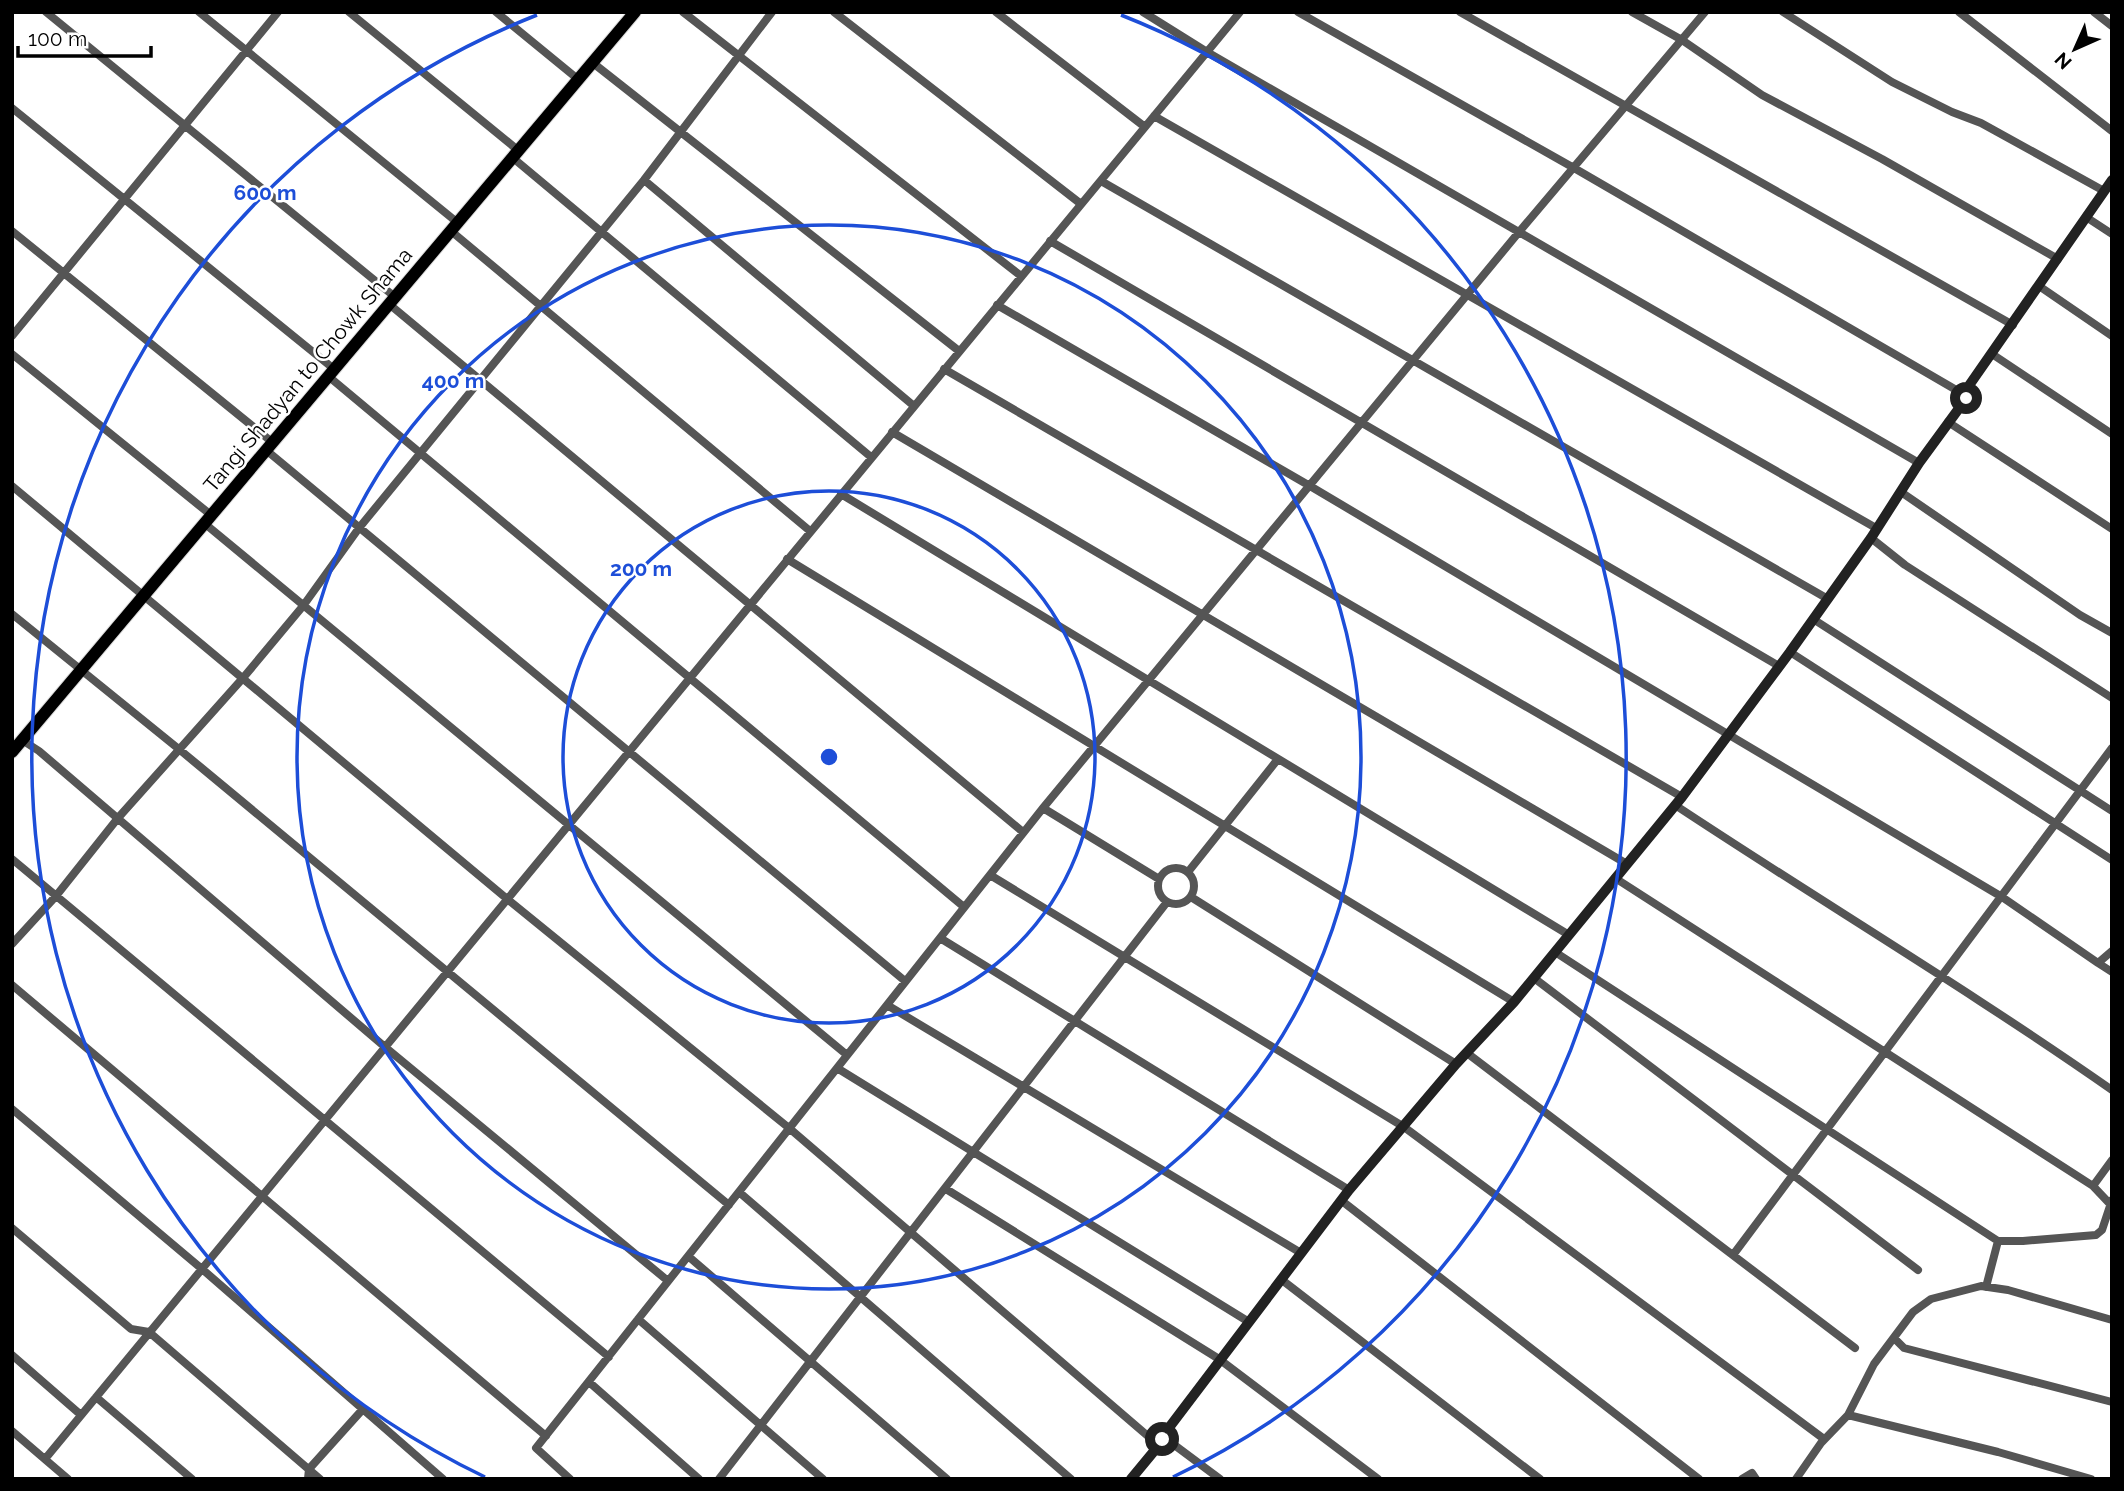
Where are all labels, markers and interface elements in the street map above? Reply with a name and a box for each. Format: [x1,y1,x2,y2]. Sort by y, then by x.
scale bar [18,14,150,58]
north arrow [2040,14,2110,84]
text: 100 m [28,26,87,51]
text: N [2050,48,2076,74]
text: 600 m [233,180,297,205]
street label: Tangi Shadyan to Chowk Shama [198,242,417,497]
text: 400 m [422,368,484,393]
text: 200 m [610,556,672,581]
centre of rings [817,745,841,769]

